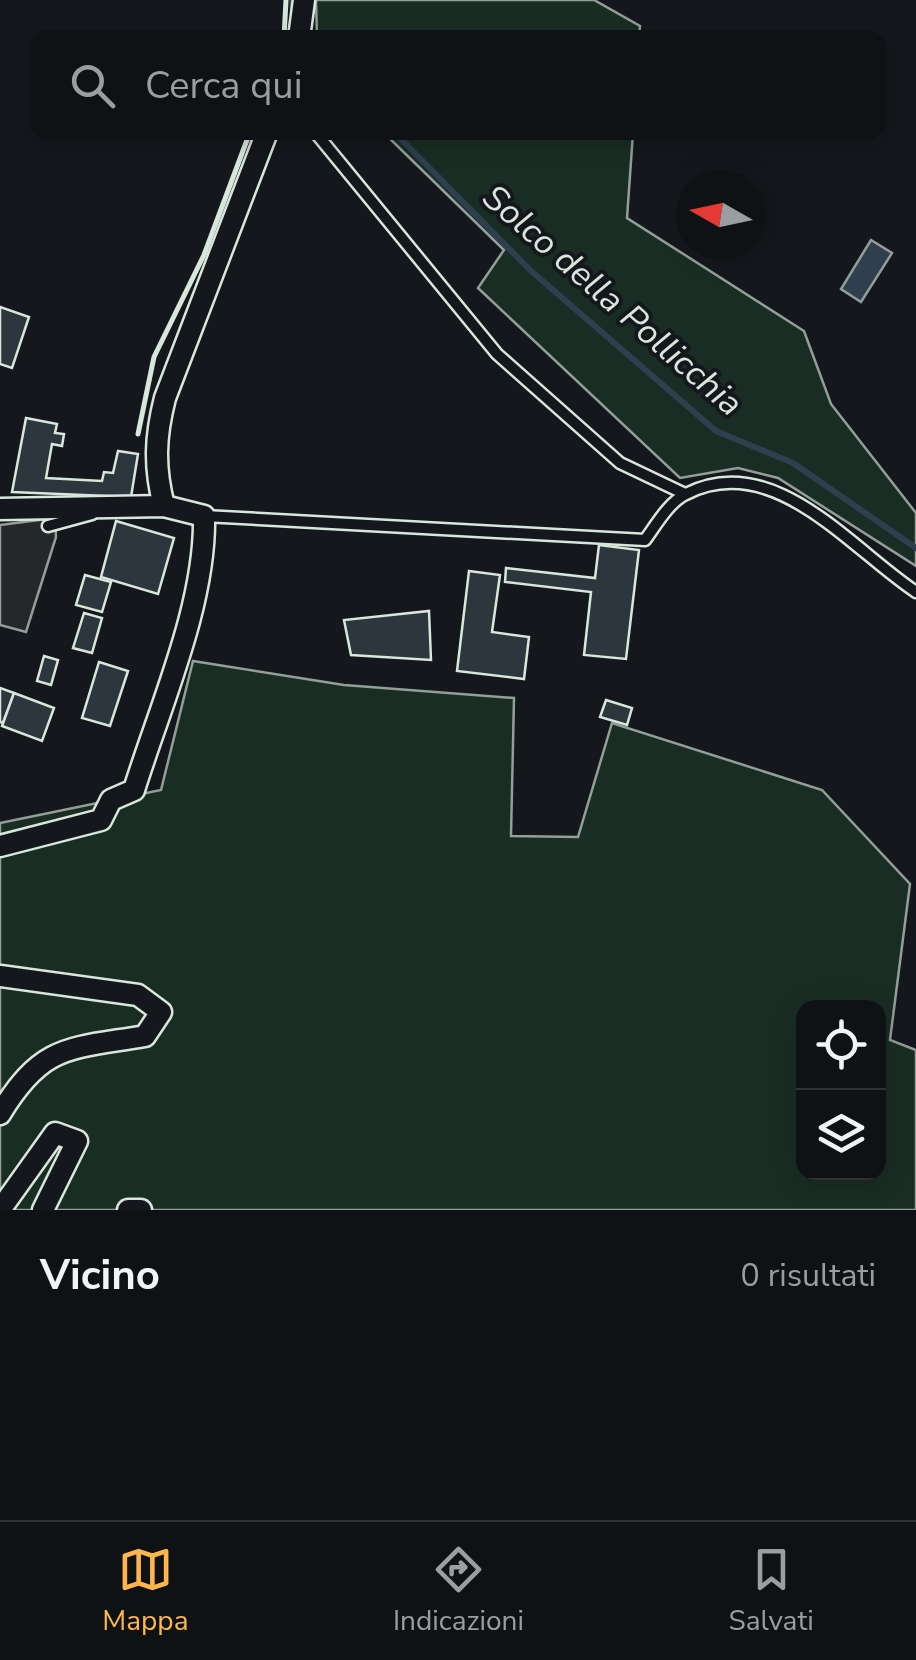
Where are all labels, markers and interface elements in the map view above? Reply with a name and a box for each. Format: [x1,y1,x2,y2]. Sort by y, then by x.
search box [30,30,886,140]
icon: search [65,58,120,113]
text: Cerca qui [145,60,302,111]
north arrow [676,170,766,260]
water label: Solco della Pollicchia [472,174,753,427]
map controls [796,1000,886,1180]
button: locate [796,1000,886,1090]
button: layers [796,1090,886,1180]
text: Vicino [40,1247,160,1304]
text: 0 risultati [740,1254,876,1297]
tab: Mappa [102,1542,189,1640]
tab: Indicazioni [393,1542,524,1640]
tab: Salvati [728,1542,814,1640]

